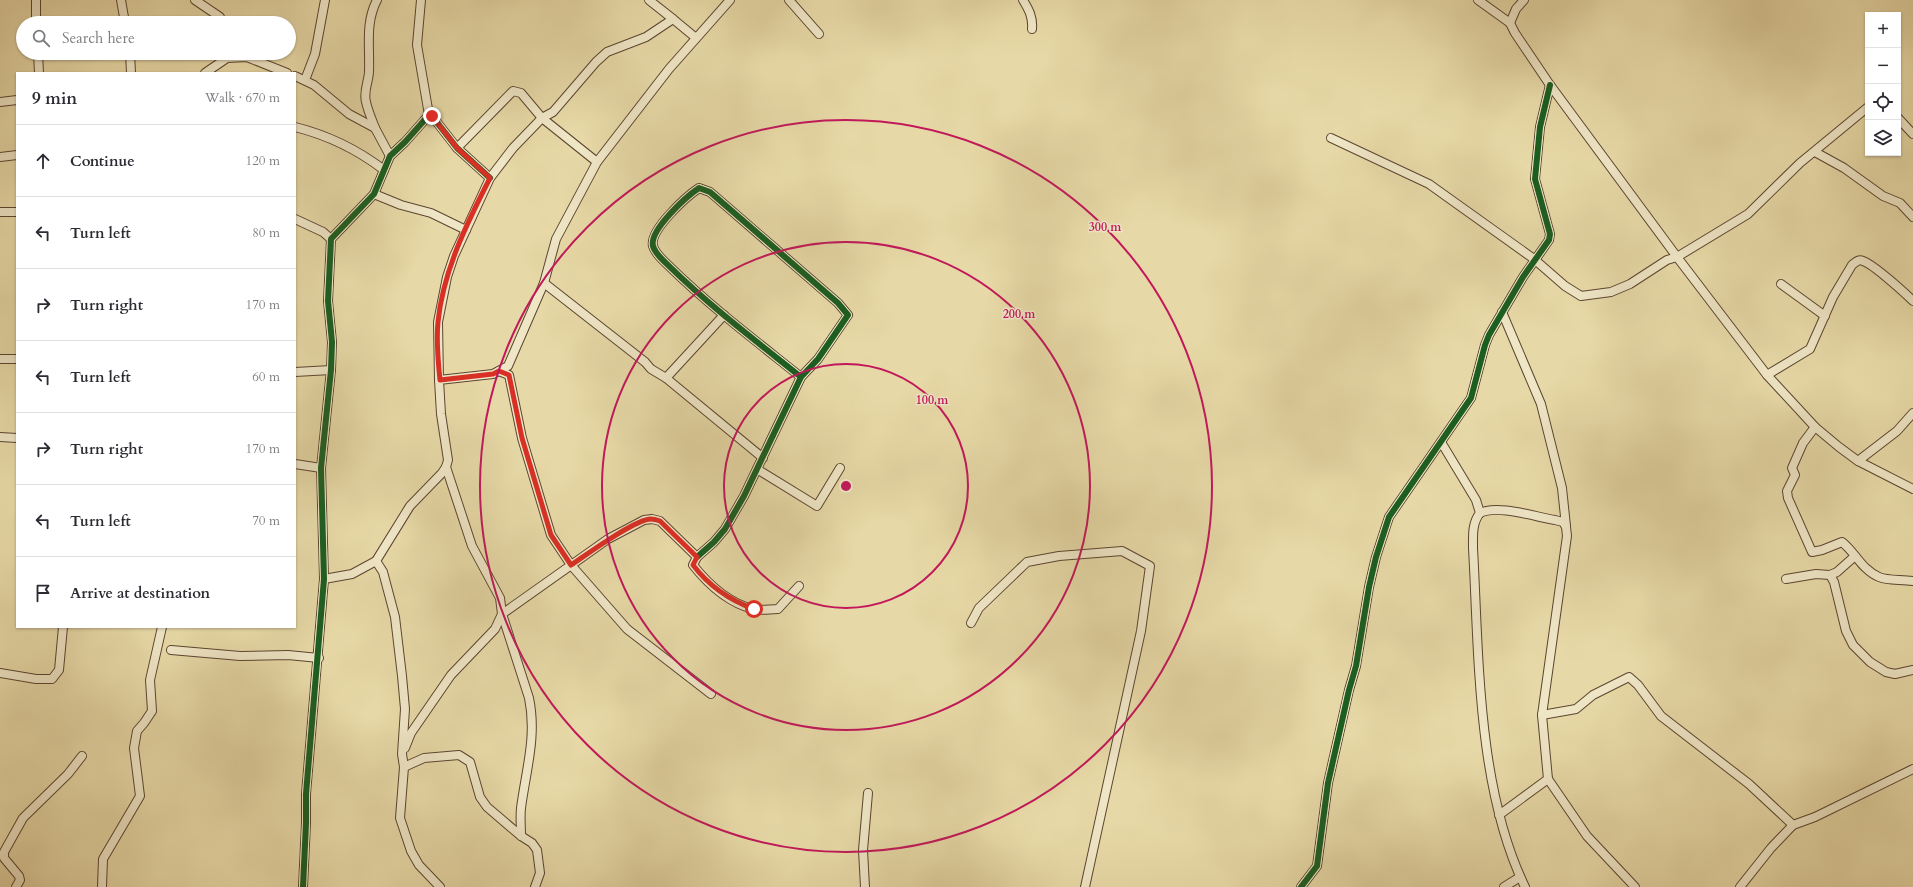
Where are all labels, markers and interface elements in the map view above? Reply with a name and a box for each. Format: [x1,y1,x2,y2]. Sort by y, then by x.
map controls [1865,12,1901,156]
button: + [1865,12,1901,48]
search box [16,16,296,60]
icon: search [30,27,52,49]
text: Search here [62,28,135,48]
button: − [1865,48,1901,84]
button: locate [1865,84,1901,120]
text: 9 min [32,87,77,110]
text: Walk · 670 m [205,89,280,107]
route end [423,107,441,125]
button: layers [1865,120,1901,156]
icon: ahead [32,150,54,172]
text: Continue [70,151,135,171]
text: 120 m [246,152,280,170]
text: 300 m [1089,219,1122,235]
icon: left [32,222,54,244]
text: Turn left [70,223,131,243]
text: 80 m [252,224,280,242]
icon: right [32,294,54,316]
text: Turn right [70,295,143,315]
text: 170 m [246,296,280,314]
text: 200 m [1003,306,1036,322]
icon: left [32,366,54,388]
text: Turn left [70,367,131,387]
text: 60 m [252,368,280,386]
text: 100 m [916,392,949,408]
icon: right [32,438,54,460]
text: Turn right [70,439,143,459]
text: 170 m [246,440,280,458]
centre of rings [839,479,853,493]
icon: left [32,510,54,532]
text: Turn left [70,511,131,531]
text: 70 m [252,512,280,530]
icon: arrive [32,582,54,604]
text: Arrive at destination [70,583,210,603]
route start [745,600,763,618]

